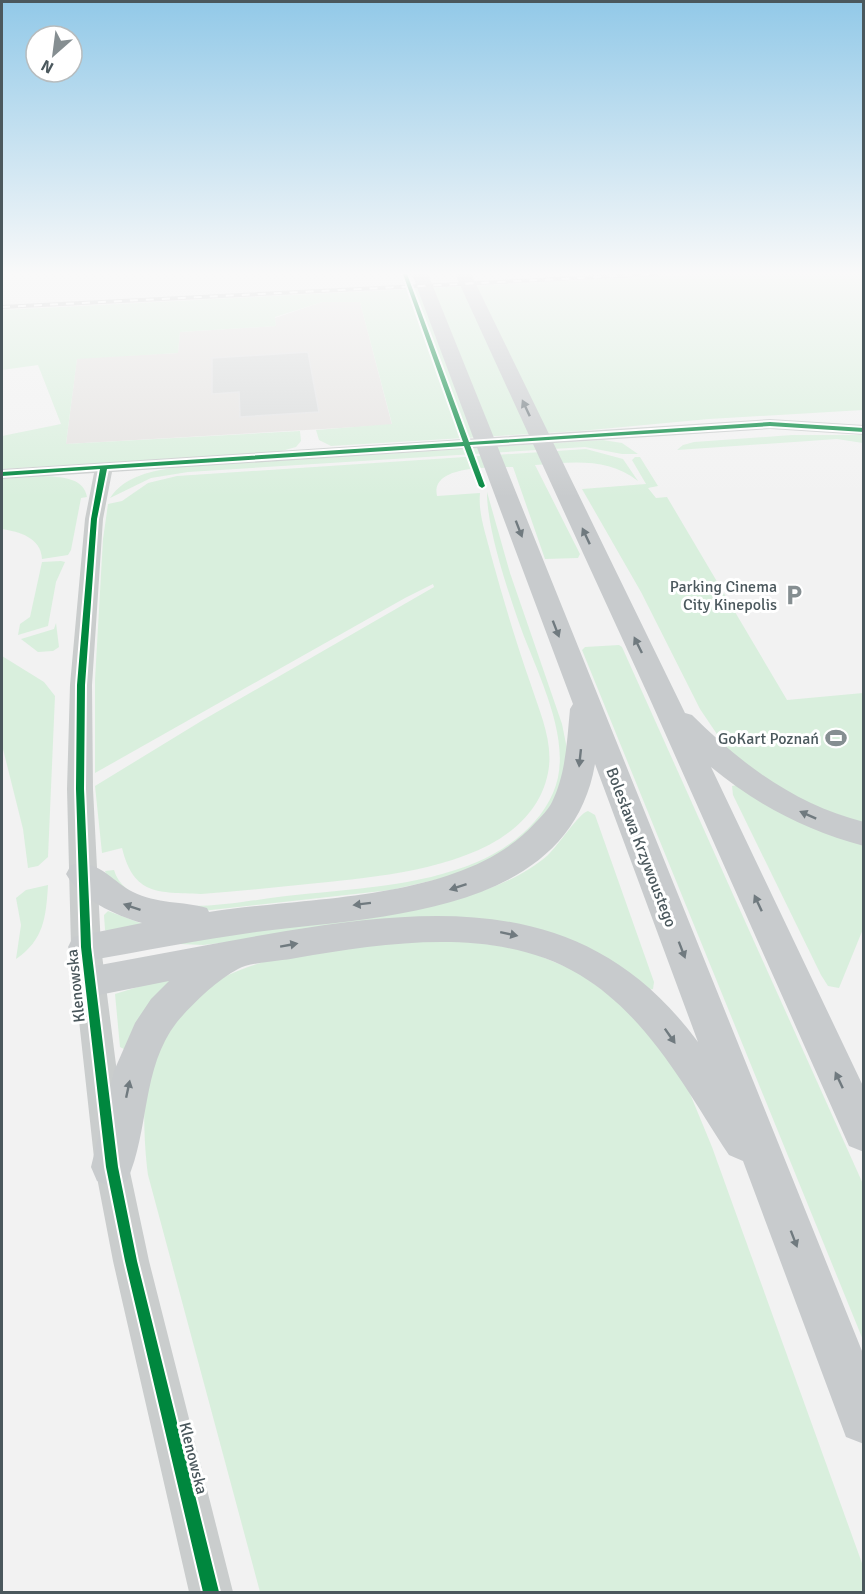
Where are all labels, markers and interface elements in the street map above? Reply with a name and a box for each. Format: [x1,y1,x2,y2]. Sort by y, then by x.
north arrow [24,24,84,84]
text: N [38,55,57,78]
one-way arrow [521,399,531,417]
one-way arrow [515,520,524,538]
one-way arrow [582,528,591,545]
place label: Parking Cinema City Kinepolis [670,577,777,615]
parking icon: Parking Cinema City Kinepolis [782,583,806,607]
one-way arrow [552,620,562,638]
one-way arrow [633,636,642,653]
sports icon: GoKart Poznań [824,726,848,750]
place label: GoKart Poznań [718,729,819,749]
one-way arrow [575,748,585,767]
street label: Bolesława Krzywoustego [601,765,681,930]
one-way arrow [799,810,817,820]
one-way arrow [449,883,467,893]
one-way arrow [753,894,762,911]
one-way arrow [352,900,371,909]
one-way arrow [123,902,141,912]
one-way arrow [500,930,519,939]
one-way arrow [279,940,298,949]
one-way arrow [677,941,687,959]
street label: Klenowska [62,948,90,1024]
one-way arrow [664,1027,676,1043]
one-way arrow [834,1070,844,1088]
one-way arrow [124,1080,134,1098]
one-way arrow [790,1230,799,1248]
street label: Klenowska [174,1420,212,1496]

